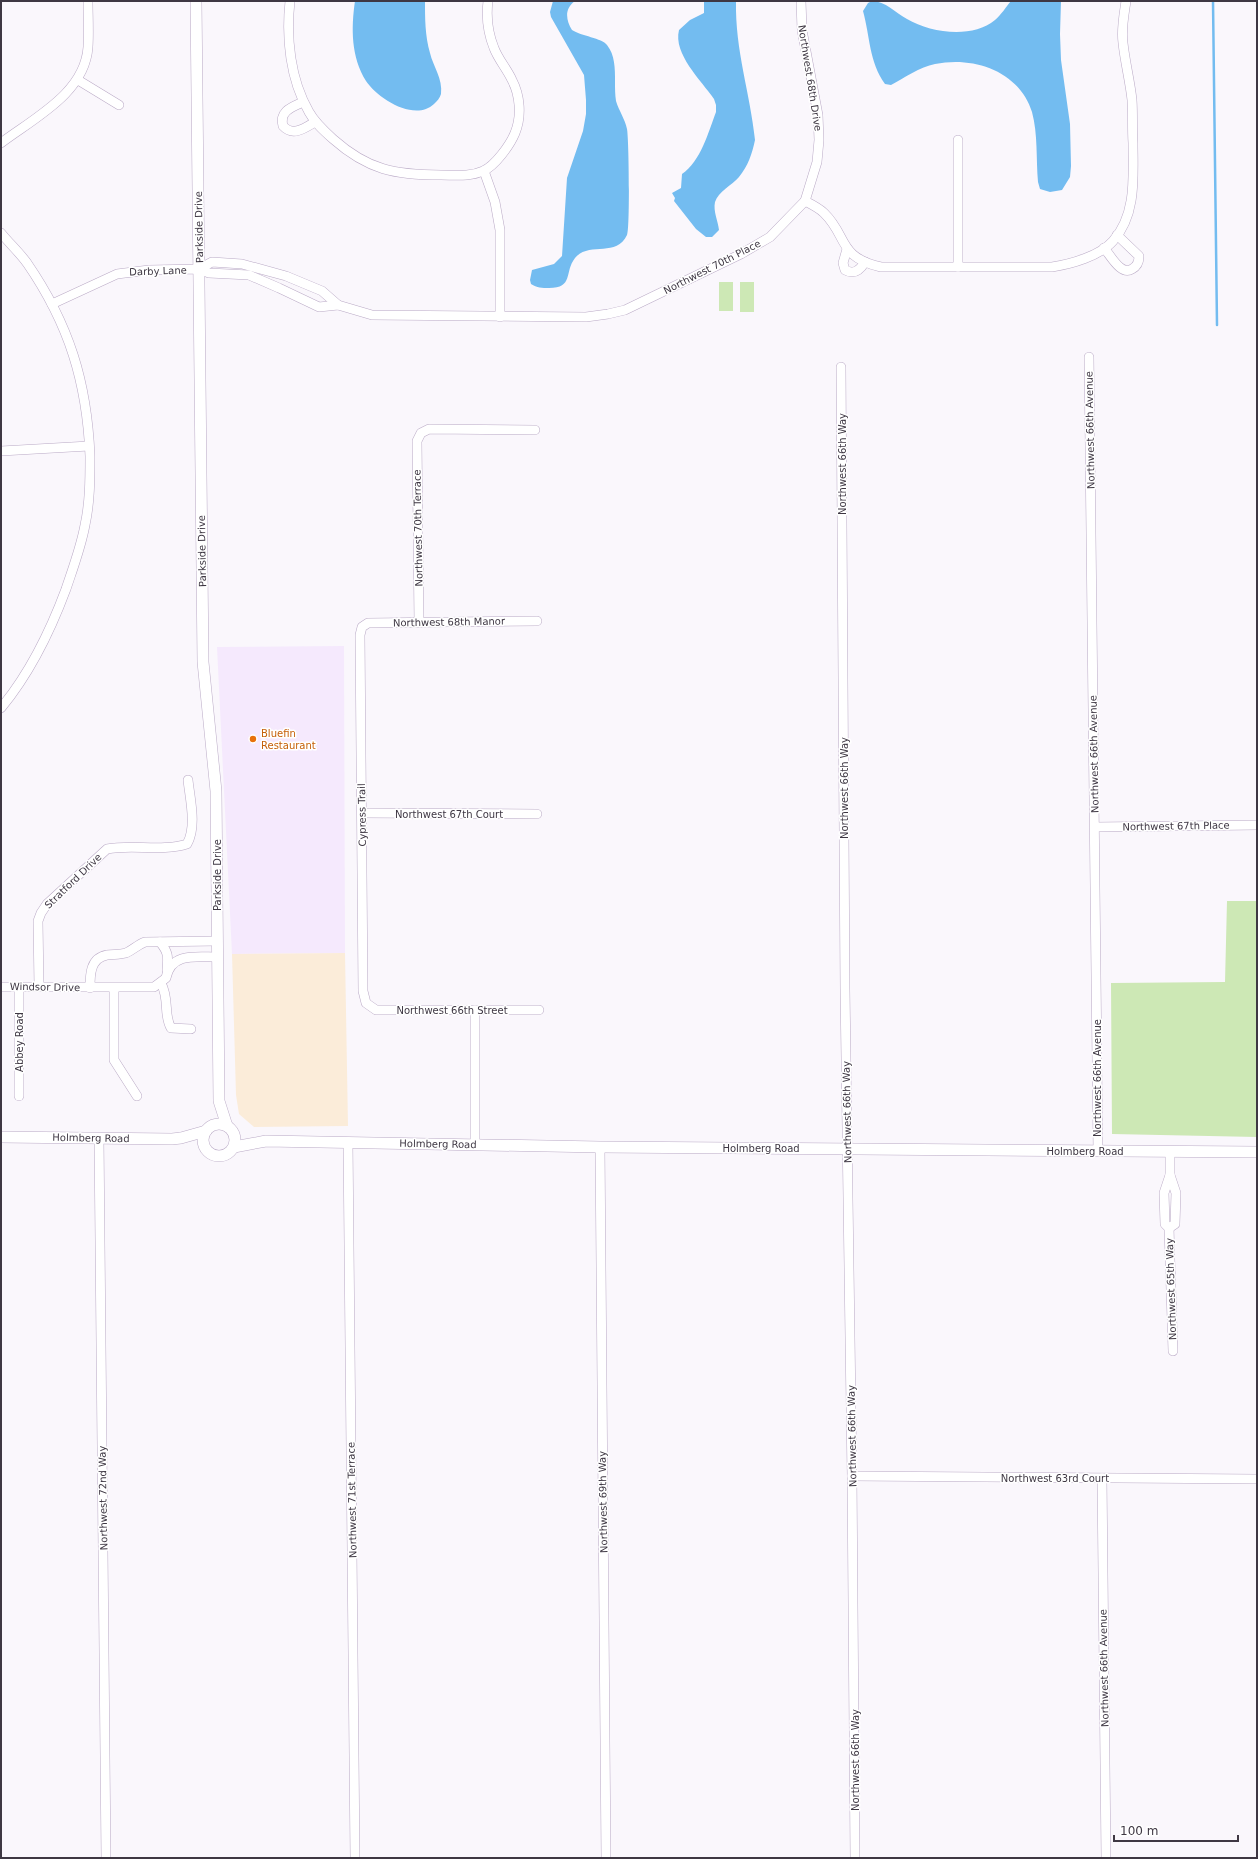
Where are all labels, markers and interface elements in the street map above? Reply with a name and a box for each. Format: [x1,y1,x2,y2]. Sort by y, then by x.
street label: Northwest 68th Drive [796,24,824,132]
street label: Parkside Drive [193,191,205,263]
street label: Northwest 70th Place [662,238,762,296]
street label: Darby Lane [129,264,187,278]
street label: Northwest 66th Avenue [1083,371,1097,489]
street label: Northwest 66th Way [837,413,848,515]
street label: Northwest 70th Terrace [411,469,425,587]
street label: Parkside Drive [196,515,208,587]
street label: Northwest 68th Manor [393,616,506,628]
street label: Northwest 66th Avenue [1087,695,1101,813]
place label: Bluefin Restaurant [261,728,316,751]
marker: Bluefin Restaurant [248,734,258,744]
street label: Northwest 66th Way [839,737,850,839]
street label: Cypress Trail [356,783,368,847]
street label: Northwest 67th Court [395,809,503,820]
street label: Northwest 67th Place [1122,820,1230,832]
street label: Parkside Drive [212,839,223,911]
street label: Stratford Drive [42,851,104,911]
street label: Windsor Drive [10,981,80,993]
street label: Northwest 66th Street [396,1005,508,1016]
street label: Abbey Road [14,1012,25,1072]
street label: Northwest 66th Avenue [1092,1019,1103,1137]
street label: Northwest 66th Way [841,1061,853,1163]
street label: Holmberg Road [52,1132,130,1144]
street label: Holmberg Road [399,1138,477,1150]
street label: Holmberg Road [722,1143,800,1154]
street label: Holmberg Road [1046,1146,1124,1157]
street label: Northwest 65th Way [1164,1238,1178,1340]
street label: Northwest 66th Way [846,1385,858,1487]
street label: Northwest 71st Terrace [345,1442,359,1558]
street label: Northwest 72nd Way [97,1446,109,1550]
street label: Northwest 69th Way [597,1451,609,1553]
street label: Northwest 63rd Court [1001,1473,1109,1484]
street label: Northwest 66th Avenue [1097,1609,1111,1727]
street label: Northwest 66th Way [850,1709,861,1811]
scale bar [1114,1817,1238,1843]
text: 100 m [1120,1824,1158,1838]

